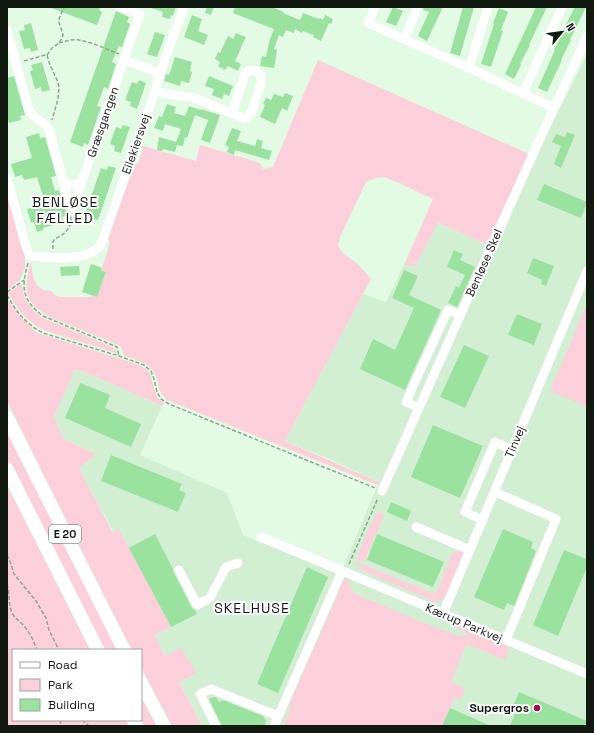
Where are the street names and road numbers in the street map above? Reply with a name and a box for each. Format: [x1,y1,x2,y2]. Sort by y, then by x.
street label: Græsgangen [83,85,123,159]
street label: Eilekiersvej [118,112,154,176]
street label: Benløse Skel [462,226,506,300]
street label: Tinvej [501,423,529,460]
road number: E 20 [49,525,81,543]
street label: Kærup Parkvej [423,600,505,646]

